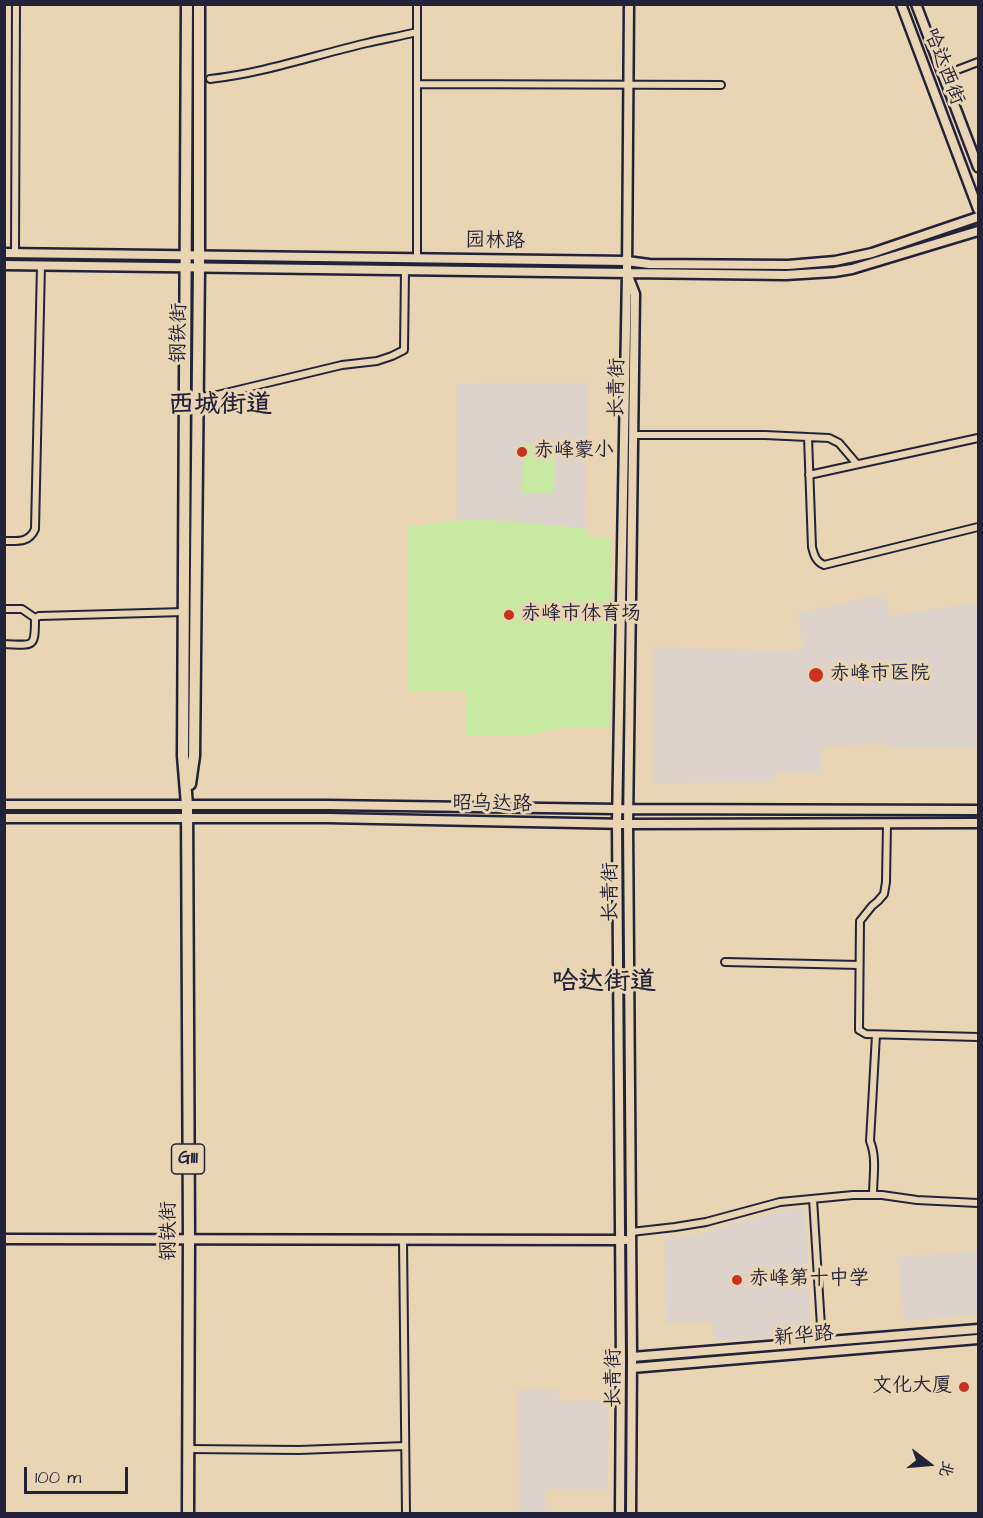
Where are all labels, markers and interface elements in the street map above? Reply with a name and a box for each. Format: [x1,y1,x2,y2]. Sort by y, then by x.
street label: 哈达西街 [917,25,969,109]
street label: 园林路 [465,229,525,255]
street label: 钢铁街 [167,303,193,363]
street label: 长青街 [605,358,631,418]
district label: 西城街道 [168,391,272,423]
place label: 赤峰蒙小 [534,440,614,464]
marker: 赤峰蒙小 [515,445,529,459]
place label: 赤峰市体育场 [521,603,641,627]
marker: 赤峰市体育场 [502,608,516,622]
place label: 赤峰市医院 [830,663,930,687]
marker: 赤峰市医院 [807,666,825,684]
street label: 昭乌达路 [452,792,532,818]
street label: 长青街 [600,862,624,922]
district label: 哈达街道 [552,968,656,1000]
road number: G111 [172,1144,204,1174]
street label: 钢铁街 [158,1201,182,1261]
place label: 赤峰第十中学 [749,1268,869,1292]
marker: 赤峰第十中学 [730,1273,744,1287]
street label: 新华路 [773,1322,835,1352]
street label: 长青街 [603,1348,627,1408]
place label: 文化大厦 [872,1375,952,1399]
marker: 文化大厦 [957,1380,971,1394]
north arrow [899,1434,959,1494]
scale bar [27,1455,130,1493]
text: 北 [934,1458,959,1480]
text: 100 m [35,1465,81,1490]

